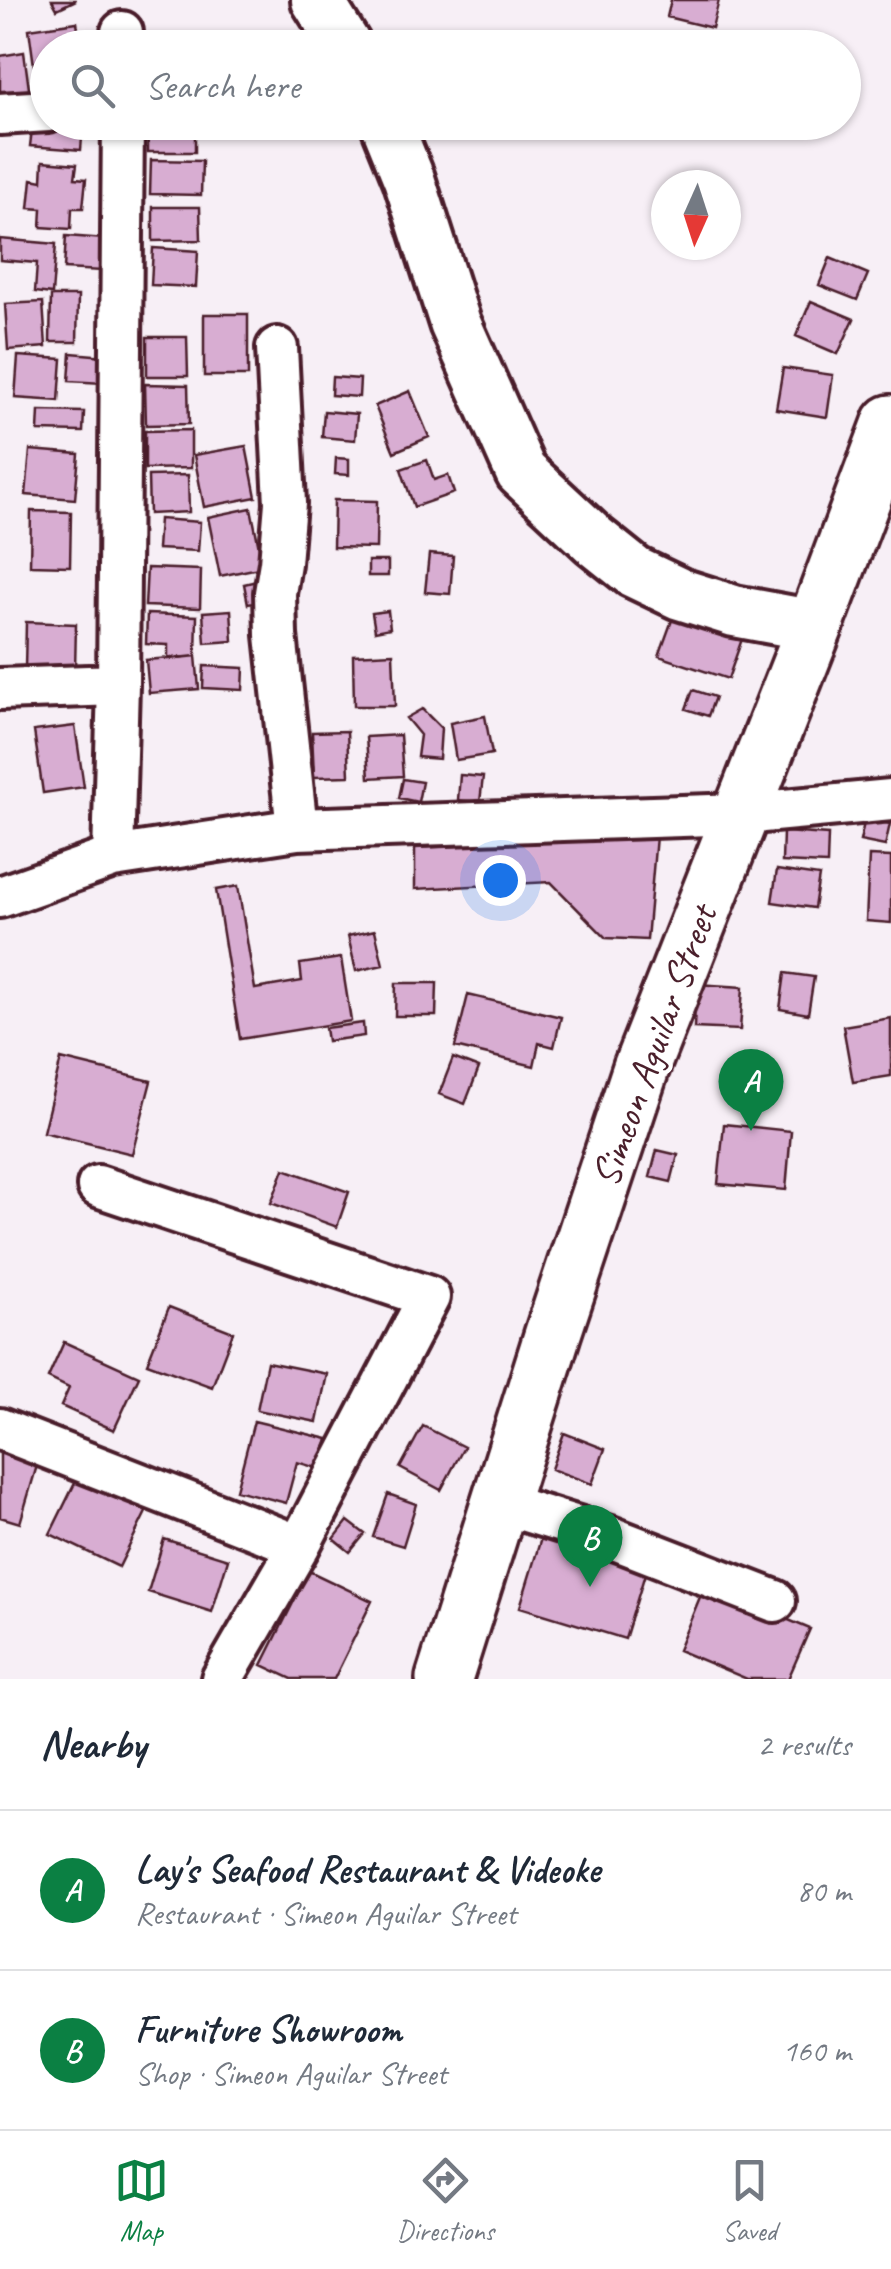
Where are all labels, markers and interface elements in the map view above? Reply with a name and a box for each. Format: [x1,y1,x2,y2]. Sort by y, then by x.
search box [30,30,861,140]
icon: search [65,58,120,113]
text: Search here [145,62,300,109]
north arrow [651,170,741,260]
your location [475,855,526,906]
street label: Simeon Aguilar Street [580,895,729,1193]
pin: A [718,1048,784,1131]
pin: B [558,1504,622,1587]
text: Nearby [40,1718,146,1771]
text: 2 results [757,1724,851,1765]
text: Lay's Seafood Restaurant & Videoke [135,1846,600,1893]
text: A [64,1870,81,1911]
text: 80 m [797,1870,851,1911]
text: Restaurant · Simeon Aguilar Street [135,1893,516,1934]
text: Furniture Showroom [135,2006,401,2053]
text: B [64,2030,81,2071]
text: 160 m [782,2030,851,2071]
text: Shop · Simeon Aguilar Street [135,2053,447,2094]
tab: Map [114,2153,169,2248]
tab: Directions [397,2153,494,2248]
tab: Saved [722,2153,777,2248]

